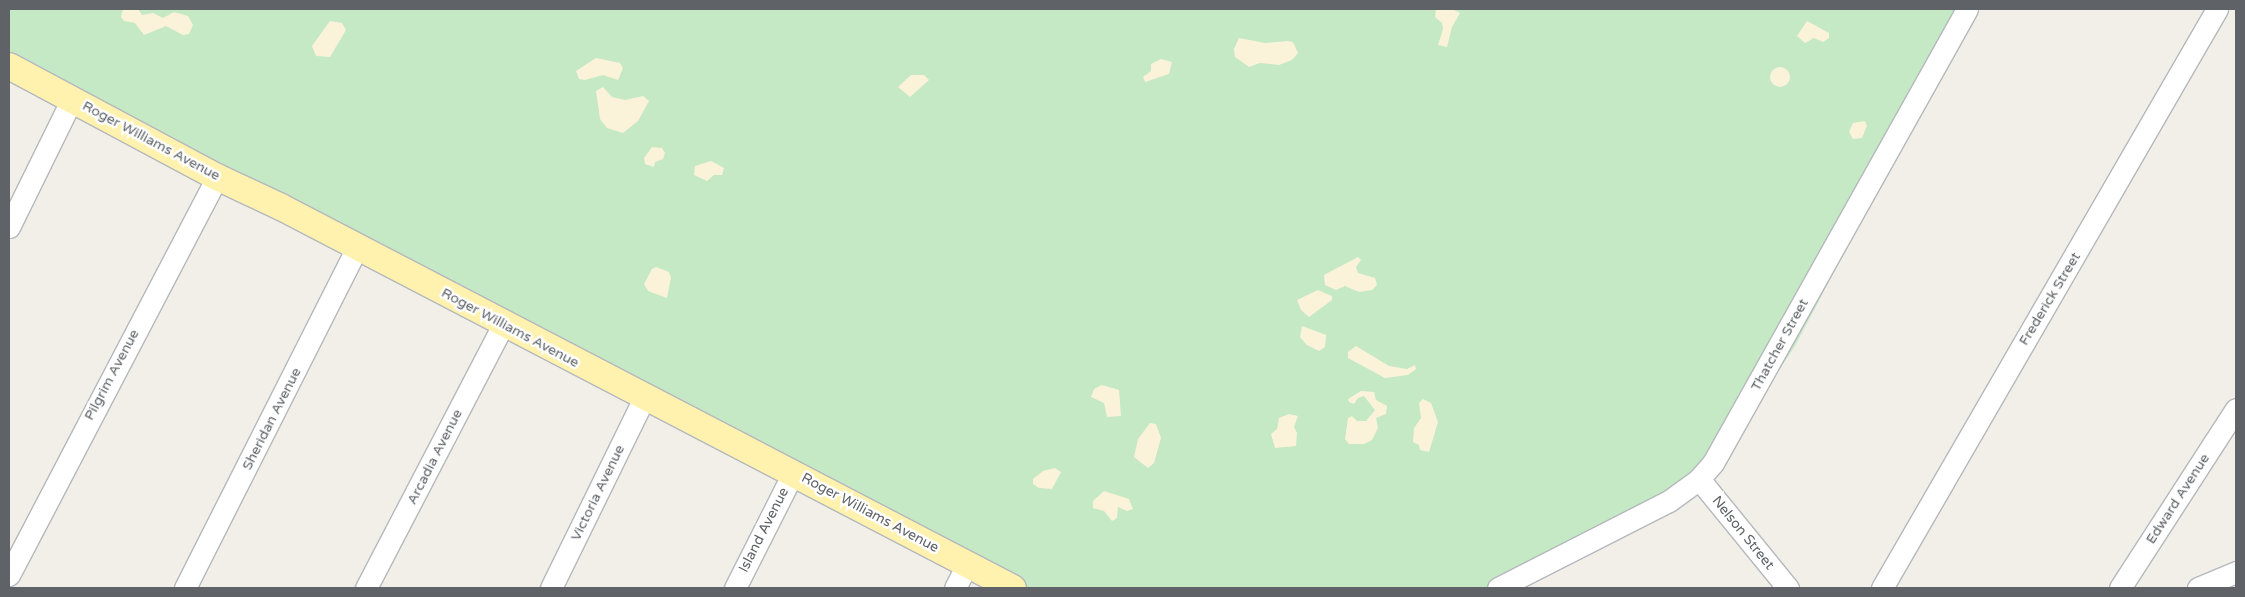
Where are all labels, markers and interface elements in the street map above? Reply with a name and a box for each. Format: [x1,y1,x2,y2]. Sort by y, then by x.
street label: Roger Williams Avenue [79,98,223,184]
street label: Frederick Street [2016,249,2084,349]
street label: Roger Williams Avenue [438,285,582,371]
street label: Thatcher Street [1748,296,1812,394]
street label: Pilgrim Avenue [81,327,143,423]
street label: Sheridan Avenue [239,365,305,473]
street label: Arcadia Avenue [404,407,466,507]
street label: Victoria Avenue [567,442,629,544]
street label: Edward Avenue [2143,451,2213,547]
street label: Roger Williams Avenue [798,470,942,556]
street label: Island Avenue [735,485,793,575]
street label: Nelson Street [1708,493,1778,573]

